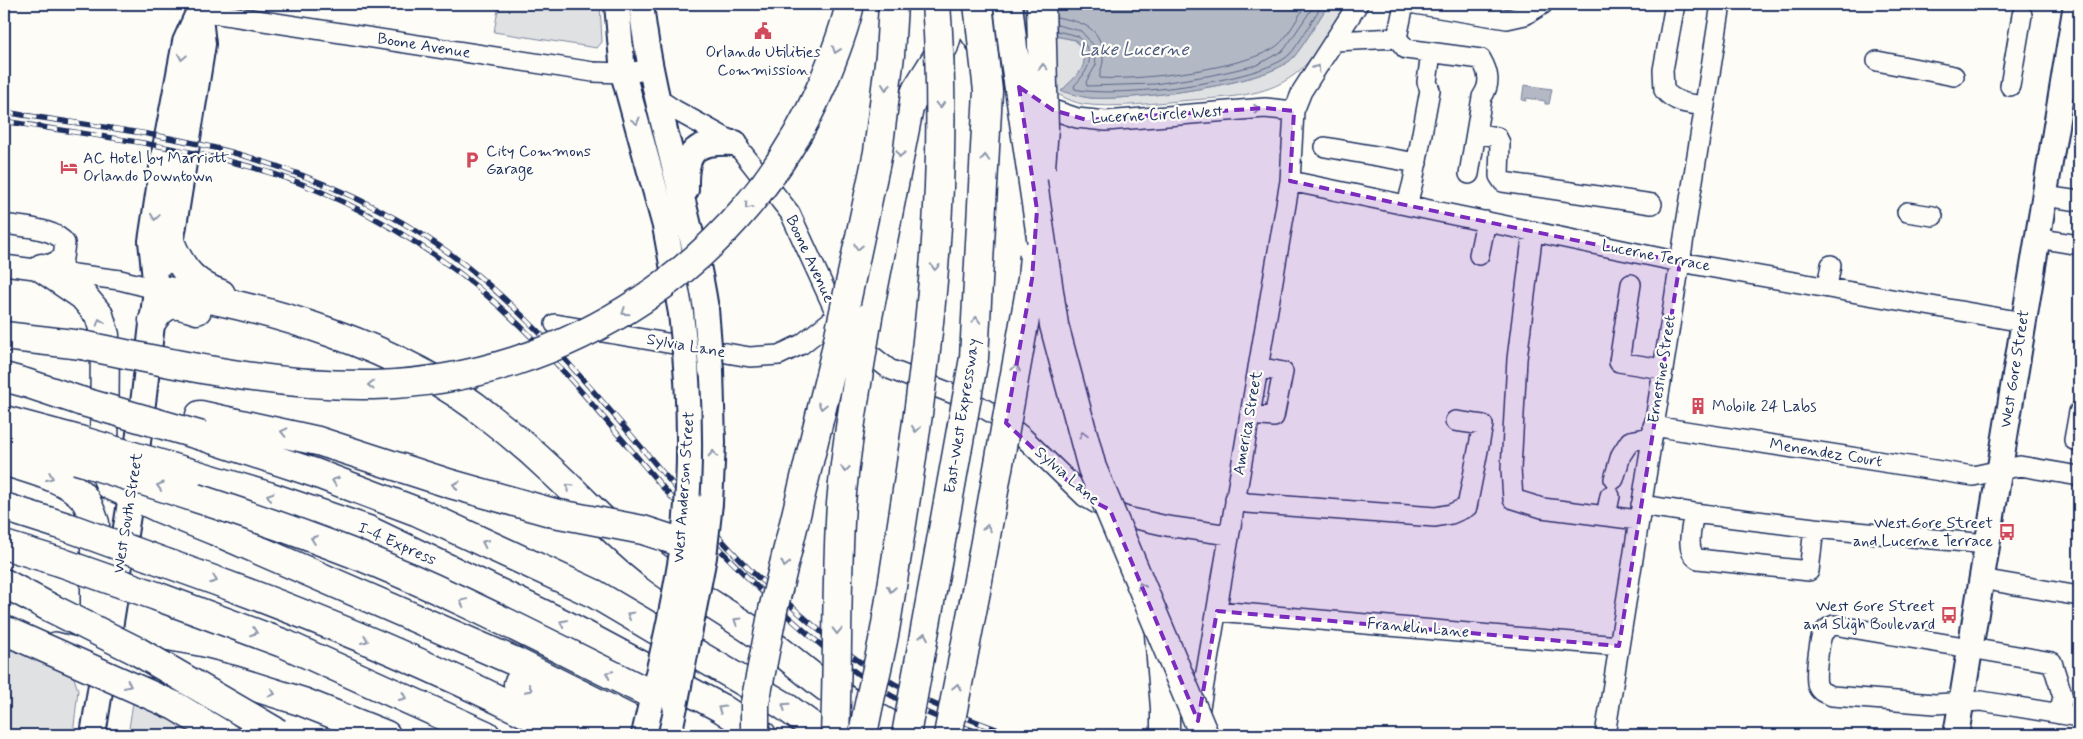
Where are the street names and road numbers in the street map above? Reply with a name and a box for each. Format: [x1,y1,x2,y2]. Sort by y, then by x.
street label: Boone Avenue [376,28,472,64]
street label: Lucerne Circle West [1091,101,1223,129]
street label: Boone Avenue [781,212,839,306]
street label: Lucerne Terrace [1600,235,1713,277]
street label: West Gore Street [1995,308,2035,430]
street label: Ernestine Street [1643,313,1681,425]
street label: Sylvia Lane [645,329,727,363]
street label: East-West Expressway [939,337,985,495]
street label: America Street [1229,369,1268,477]
street label: West Anderson Street [668,410,700,563]
street label: Menendez Court [1768,434,1884,472]
street label: Sylvia Lane [1030,442,1104,510]
street label: West South Street [108,451,148,575]
street label: I-4 Express [355,517,439,571]
street label: Franklin Lane [1366,613,1470,643]

